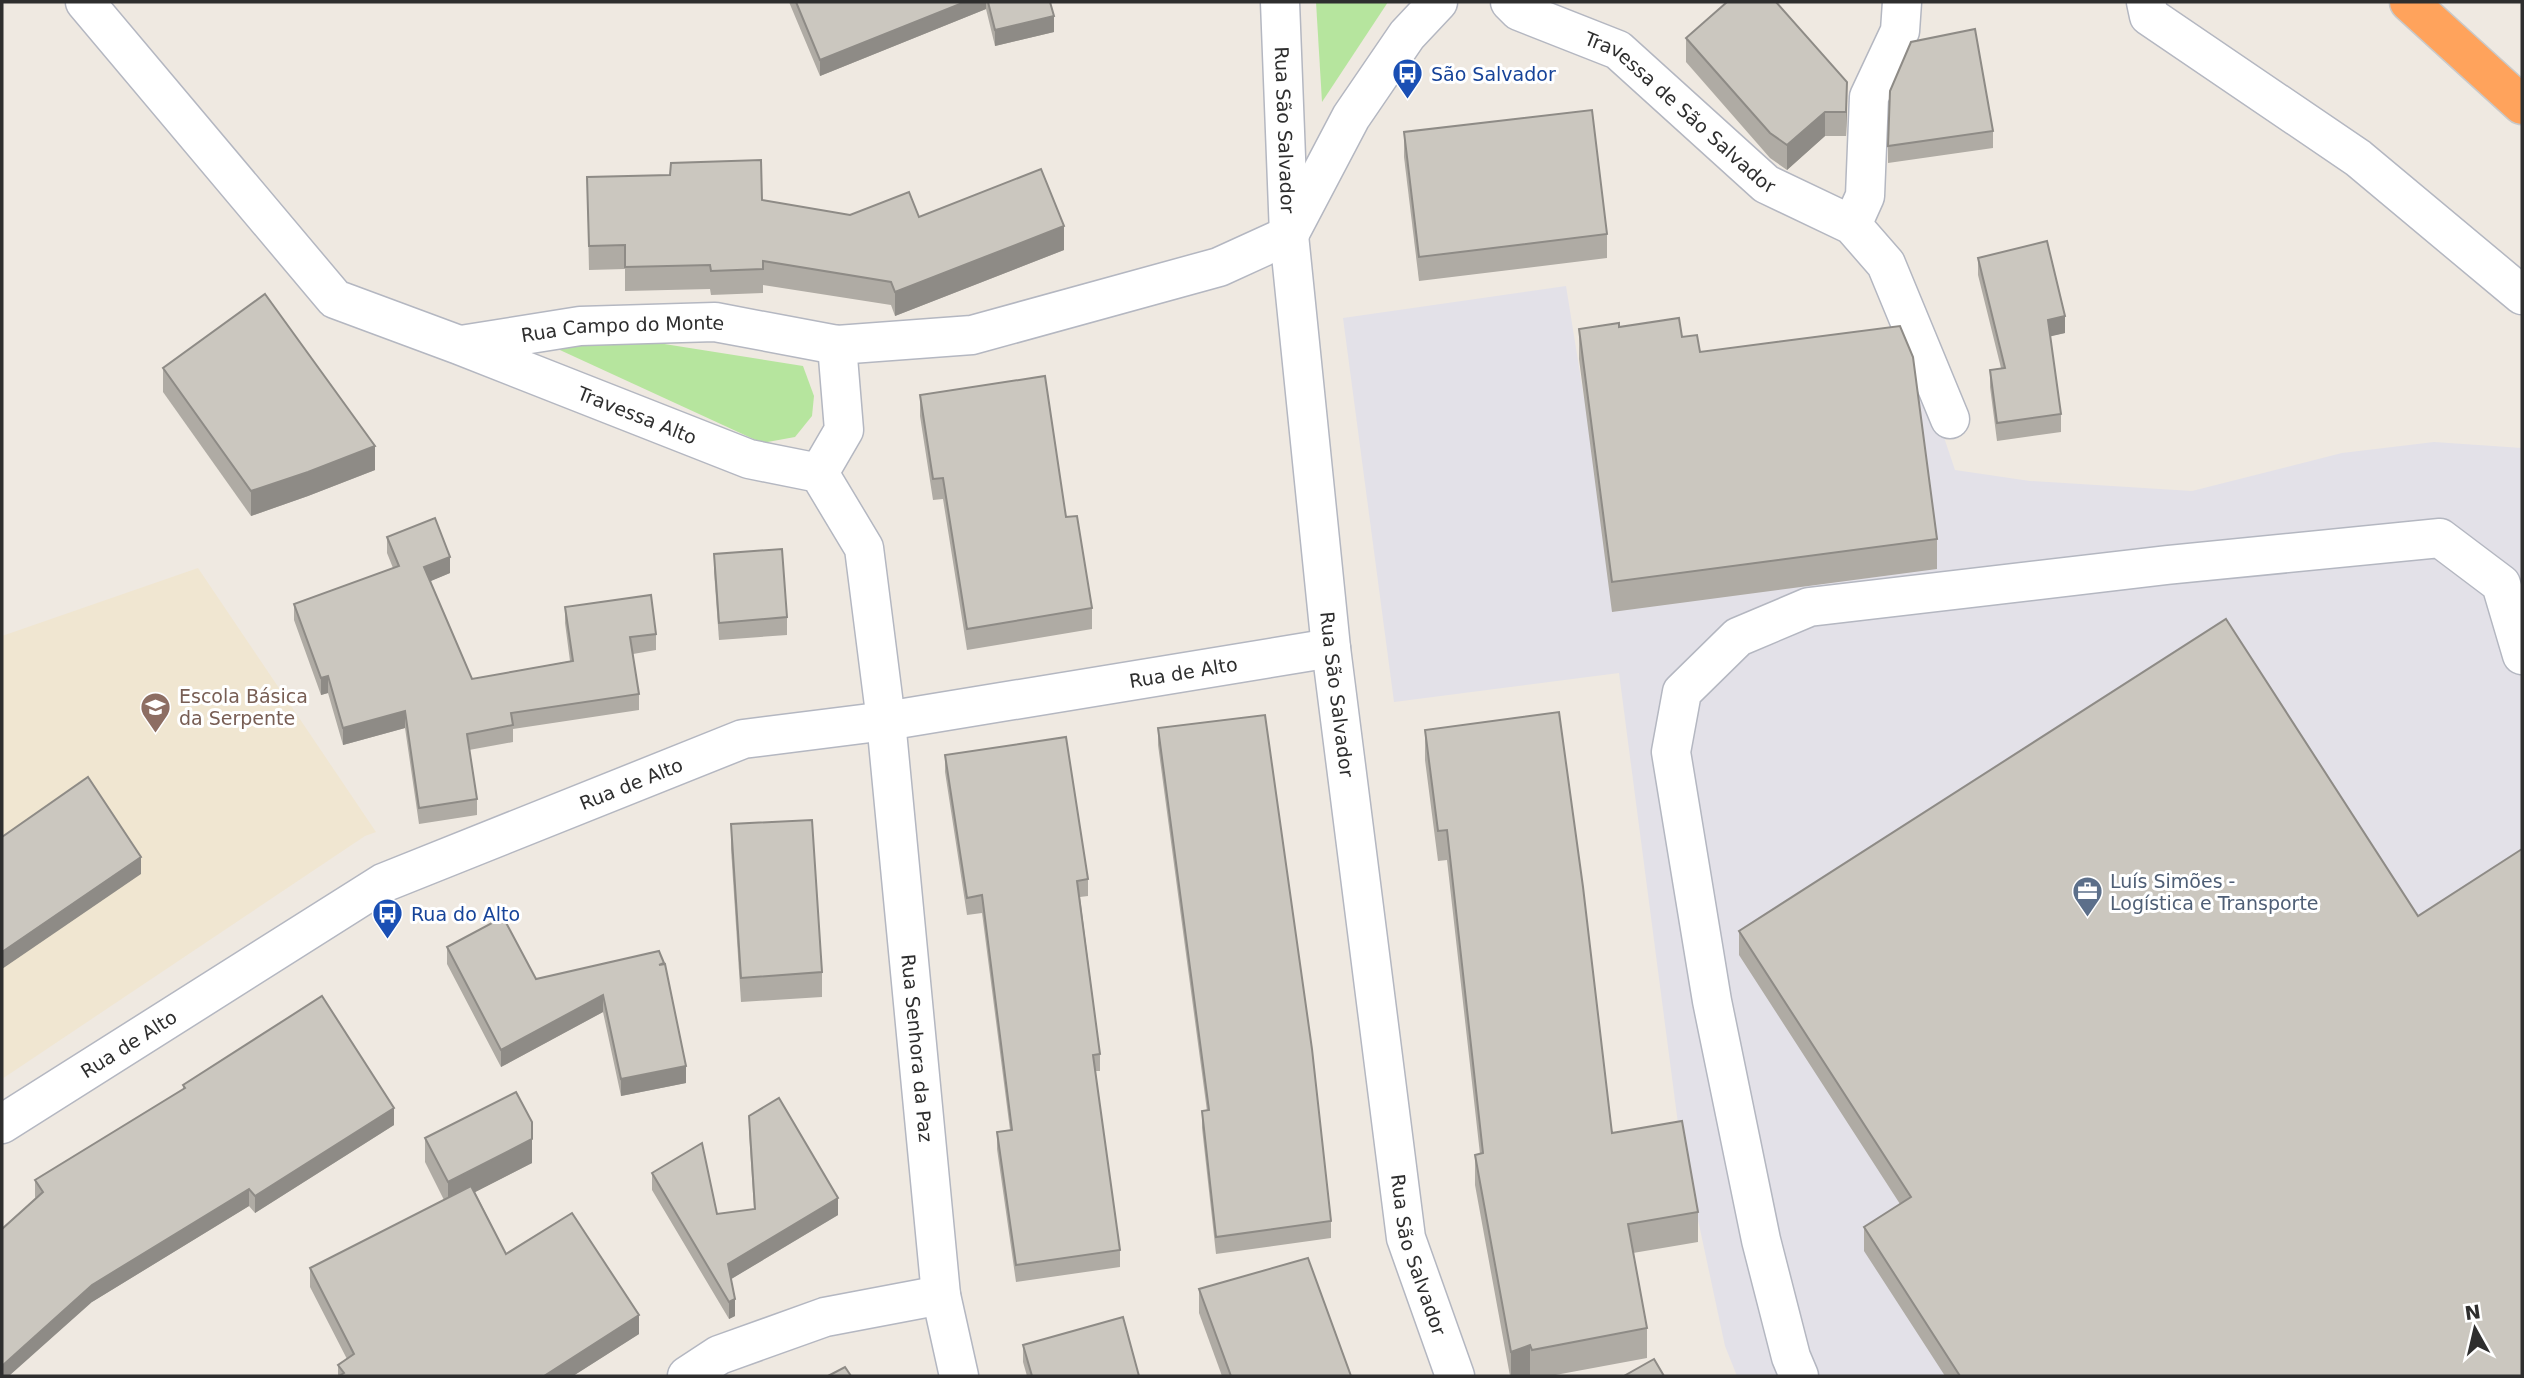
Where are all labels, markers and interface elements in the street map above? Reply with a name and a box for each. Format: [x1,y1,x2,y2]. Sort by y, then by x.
street label: Travessa de São Salvador [1581,27,1779,198]
street label: Rua São Salvador [1271,46,1299,214]
bus stop icon: São Salvador [1391,57,1425,101]
place label: São Salvador [1431,63,1556,85]
street label: Rua Campo do Monte [519,311,726,346]
street label: Travessa Alto [574,381,700,448]
street label: Rua São Salvador [1316,610,1358,779]
street label: Rua de Alto [1128,653,1239,692]
place label: Escola Básica da Serpente [179,685,308,729]
school or university icon: Escola Básica da Serpente [139,690,173,734]
street label: Rua de Alto [576,753,686,814]
place label: Luís Simões - Logística e Transporte [2110,870,2319,914]
office icon: Luís Simões - Logística e Transporte [2070,875,2104,919]
bus stop icon: Rua do Alto [371,897,405,941]
place label: Rua do Alto [411,903,520,925]
street label: Rua Senhora da Paz [897,953,937,1143]
street label: Rua de Alto [77,1005,181,1082]
street label: Rua São Salvador [1387,1173,1451,1338]
north arrow [2440,1294,2510,1364]
text: N [2463,1300,2482,1324]

